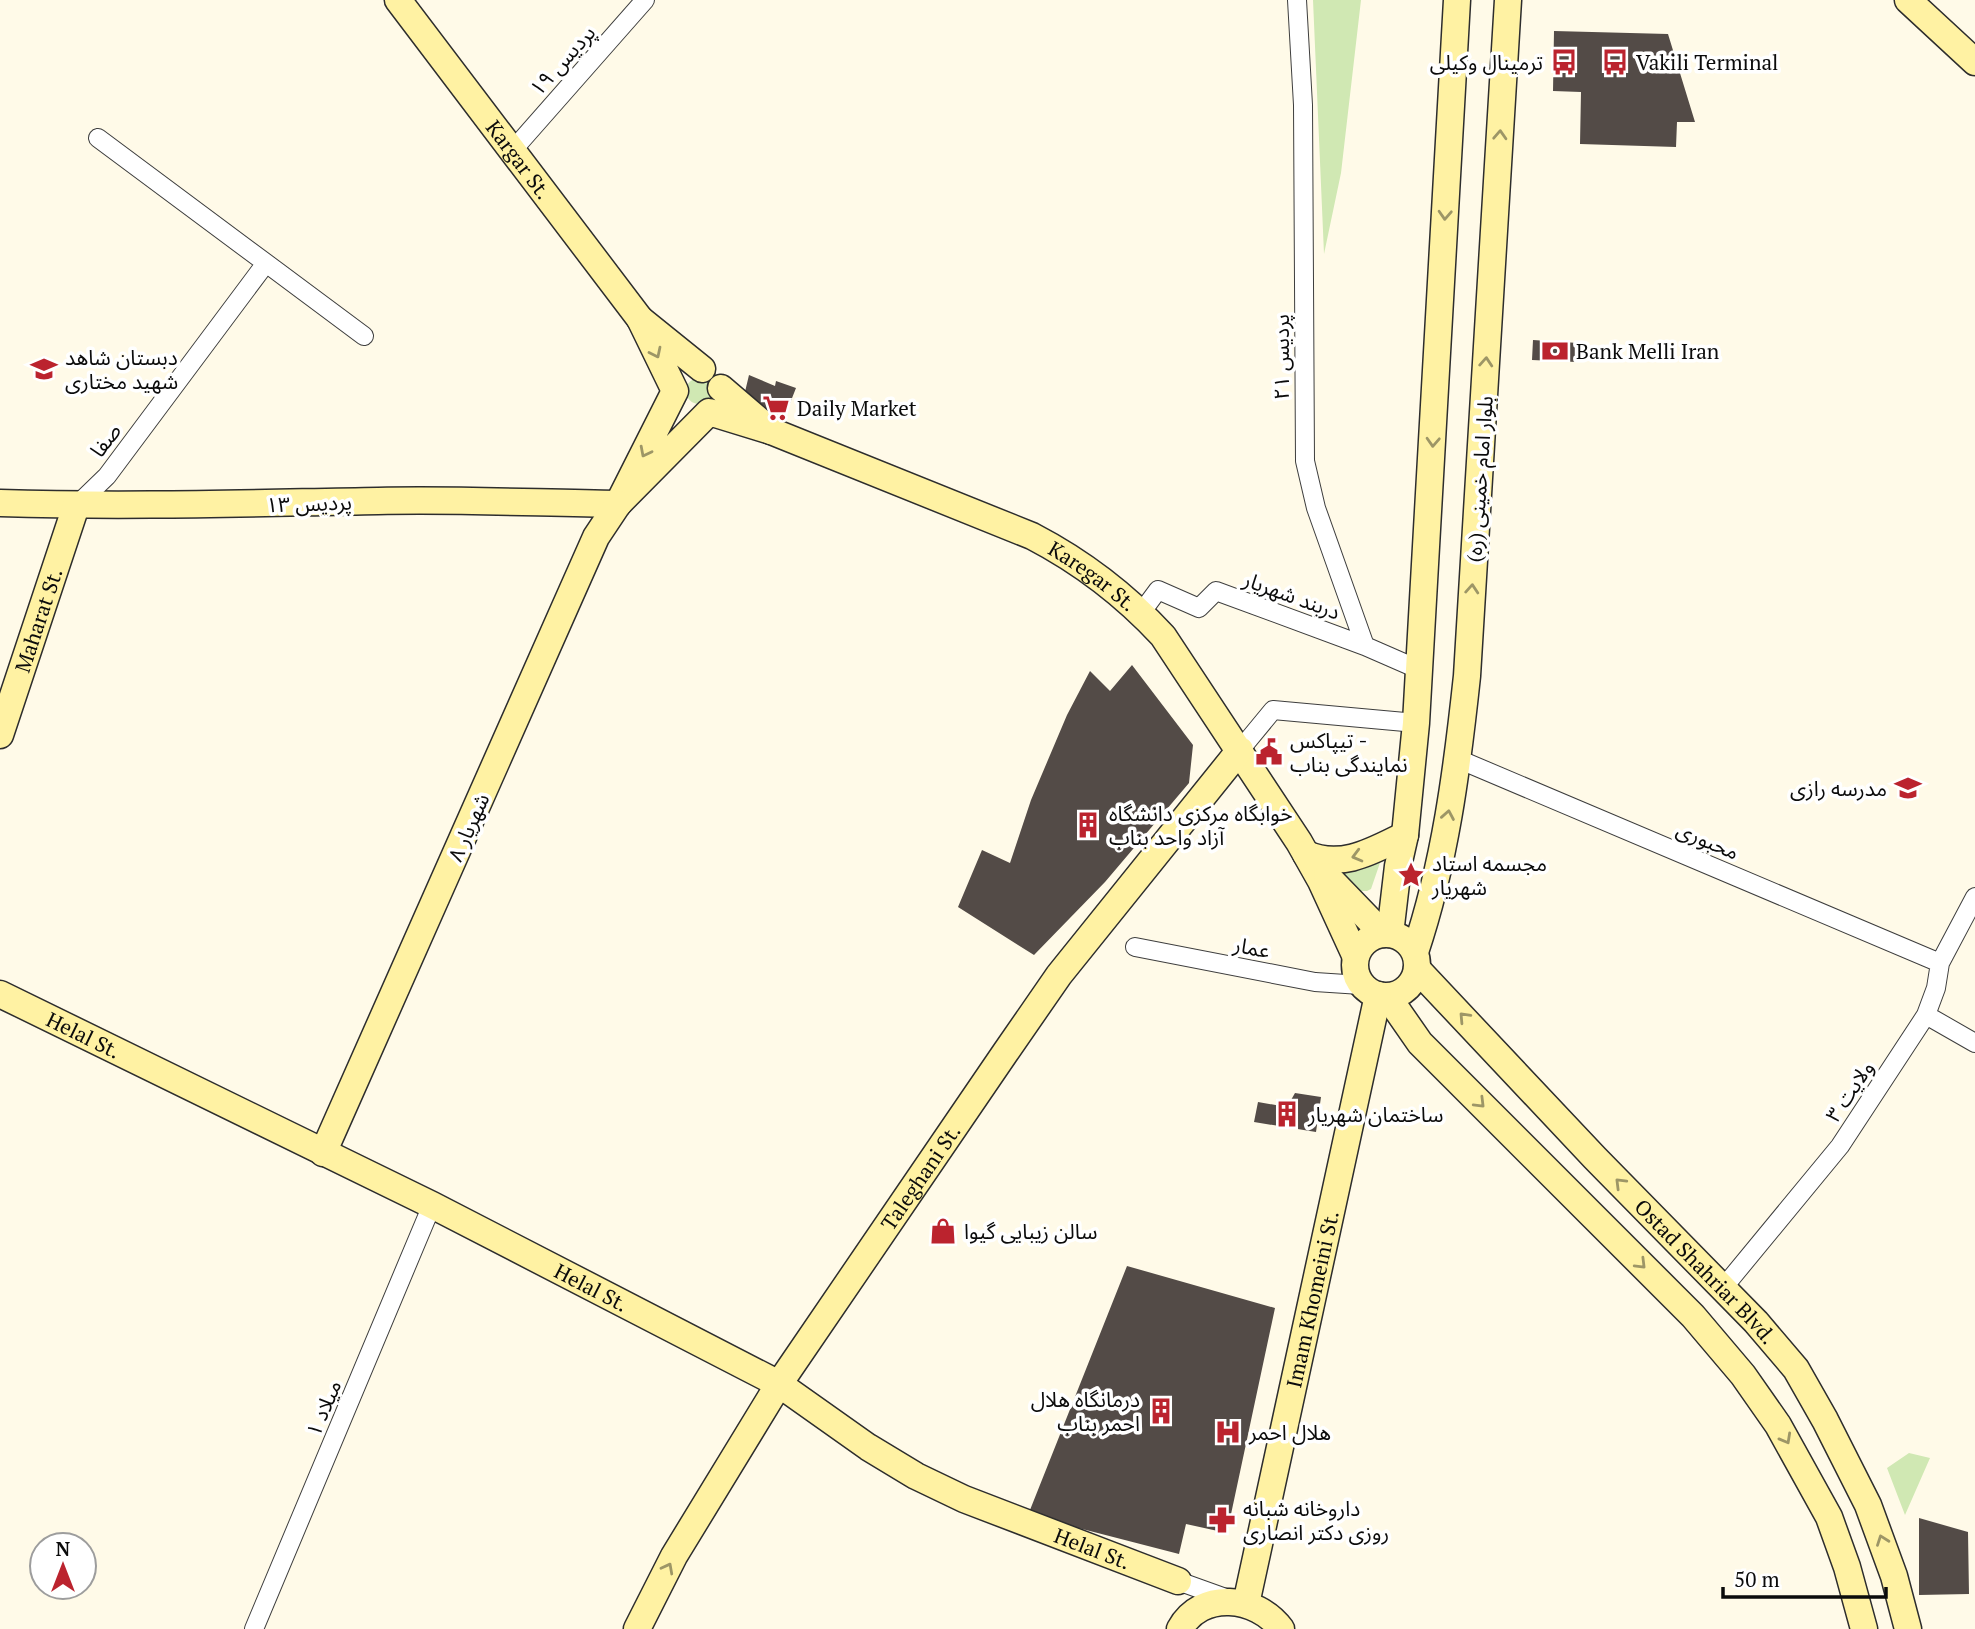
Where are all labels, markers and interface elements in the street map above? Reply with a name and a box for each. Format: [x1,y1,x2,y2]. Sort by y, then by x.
street label: پردیس ۱۹ [523,19,601,101]
bus stop icon: ترمینال وکیلی [1549,47,1579,77]
bus stop icon: Vakili Terminal [1600,47,1630,77]
place label: ترمینال وکیلی [1430,48,1543,76]
place label: Vakili Terminal [1636,48,1778,76]
street label: Kargar St. [480,114,558,204]
one-way arrow [1492,129,1507,140]
one-way arrow [1438,210,1453,221]
street label: پردیس ۲۱ [1267,314,1295,400]
bank icon: Bank Melli Iran [1540,336,1570,366]
place label: Bank Melli Iran [1576,337,1720,365]
place label: دبستان شاهد شهید مختاری [65,343,178,395]
one-way arrow [648,346,662,358]
school or university icon: دبستان شاهد شهید مختاری [29,354,59,384]
one-way arrow [1478,356,1493,367]
supermarket icon: Daily Market [761,393,791,423]
place label: Daily Market [797,394,917,422]
street label: بلوار امام خمینی (ره) [1459,395,1502,563]
street label: صفا [83,417,127,463]
one-way arrow [1425,437,1440,448]
one-way arrow [639,445,653,457]
street label: پردیس ۱۳ [266,488,352,519]
street label: Karegar St. [1044,534,1143,617]
street label: Maharat St. [8,564,68,676]
street label: دربند شهریار [1239,564,1344,625]
one-way arrow [1464,583,1479,594]
place label: تیپاکس - نمایندگی بناب [1290,726,1408,778]
public building icon: تیپاکس - نمایندگی بناب [1254,737,1284,767]
school or university icon: مدرسه رازی [1893,773,1923,803]
place label: مدرسه رازی [1790,774,1887,802]
street label: شهریار ۸ [441,788,495,866]
place label: خوابگاه مرکزی دانشگاه آزاد واحد بناب [1109,799,1293,851]
one-way arrow [1440,809,1455,821]
building icon: خوابگاه مرکزی دانشگاه آزاد واحد بناب [1073,810,1103,840]
street label: محبوری [1673,814,1743,866]
one-way arrow [1352,848,1364,862]
place label: مجسمه استاد شهریار [1431,849,1547,901]
place icon: مجسمه استاد شهریار [1396,860,1426,890]
street label: عمار [1230,930,1273,964]
street label: Helal St. [42,1005,125,1065]
one-way arrow [1459,1012,1472,1025]
street label: ولایت ۳ [1818,1055,1880,1127]
one-way arrow [1472,1095,1485,1108]
building icon: ساختمان شهریار [1272,1099,1302,1129]
place label: ساختمان شهریار [1307,1100,1443,1128]
street label: Taleghani St. [874,1118,966,1236]
one-way arrow [1615,1178,1628,1191]
street label: Ostad Shahriar Blvd. [1629,1193,1783,1350]
street label: Imam Khomeini St. [1279,1208,1345,1390]
shop icon: سالن زیبایی گیوا [928,1216,958,1246]
place label: سالن زیبایی گیوا [964,1217,1097,1245]
one-way arrow [1633,1256,1646,1269]
street label: Helal St. [550,1257,633,1318]
street label: میلاد ۱ [299,1376,347,1440]
place label: درمانگاه هلال احمر بناب [1031,1385,1140,1437]
building icon: درمانگاه هلال احمر بناب [1146,1396,1176,1426]
hospital icon: هلال احمر [1213,1417,1243,1447]
place label: هلال احمر [1248,1418,1331,1446]
one-way arrow [1778,1431,1791,1444]
place label: داروخانه شبانه روزی دکتر انصاری [1243,1494,1389,1546]
pharmacy icon: داروخانه شبانه روزی دکتر انصاری [1207,1505,1237,1535]
street label: Helal St. [1050,1521,1134,1575]
north arrow [28,1531,98,1601]
one-way arrow [1876,1535,1890,1547]
text: N [56,1536,71,1561]
scale bar [1723,1556,1886,1600]
one-way arrow [660,1563,673,1575]
text: 50 m [1734,1565,1780,1593]

